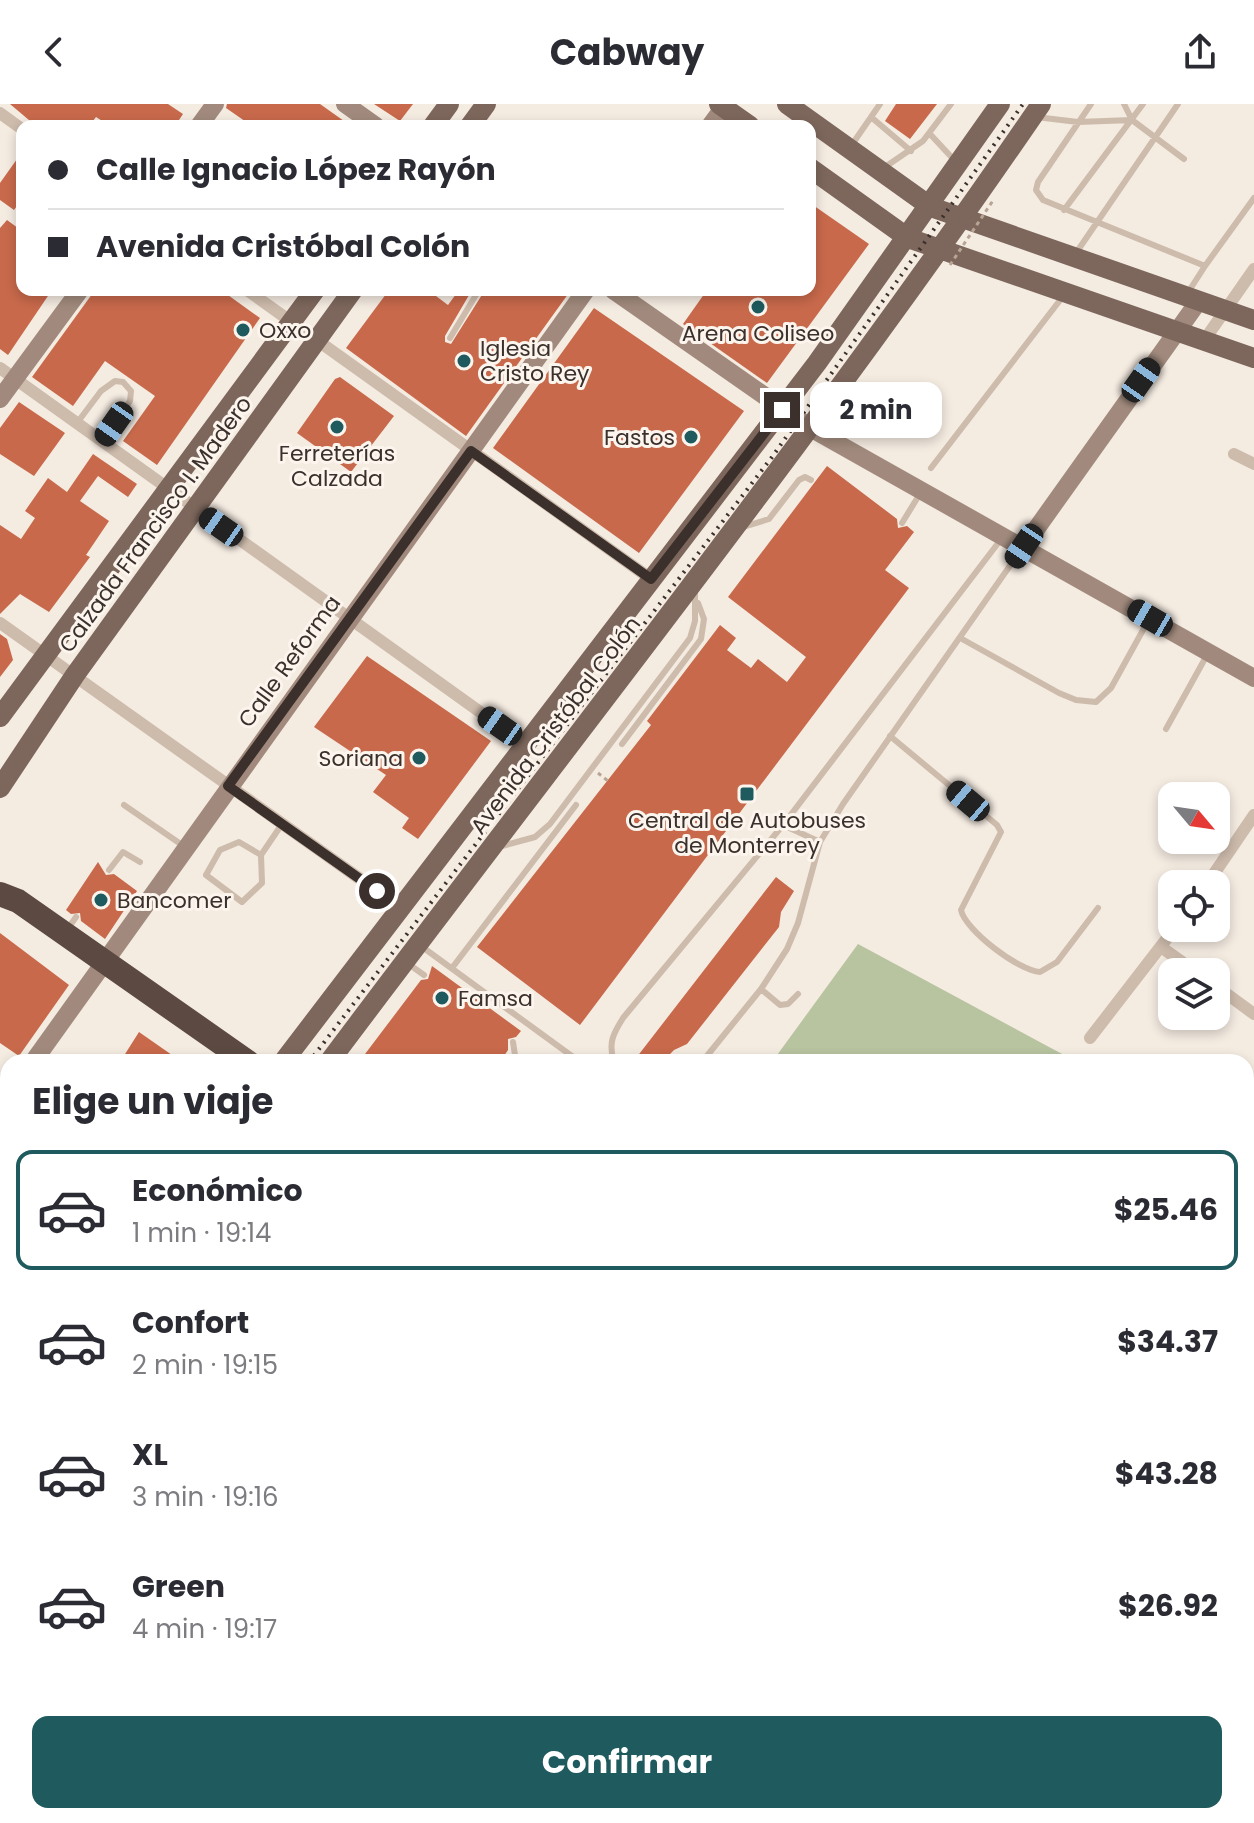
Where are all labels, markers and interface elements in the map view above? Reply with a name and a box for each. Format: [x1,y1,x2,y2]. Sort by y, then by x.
text: Cabway [550,27,704,78]
icon: back [32,30,76,74]
icon: share [1178,30,1222,74]
text: Calle Ignacio López Rayón [96,148,496,191]
text: Avenida Cristóbal Colón [96,225,470,268]
marker: Arena Coliseo [749,298,767,316]
place label: Oxxo [259,315,311,346]
place label: Arena Coliseo [682,318,834,349]
marker: Oxxo [234,321,252,339]
place label: Iglesia Cristo Rey [480,333,590,389]
marker: Iglesia Cristo Rey [455,352,473,370]
car [1117,353,1165,407]
callout: 2 min [810,382,942,438]
street label: Calzada Francisco I. Madero [52,390,259,659]
route end [764,392,800,428]
text: 2 min [839,392,913,428]
car [90,397,138,451]
marker: Ferreterías Calzada [328,418,346,436]
place label: Fastos [604,422,675,453]
marker: Fastos [682,428,700,446]
place label: Ferreterías Calzada [279,438,395,494]
car [194,503,248,551]
car [1001,519,1047,573]
street label: Calle Reforma [231,589,348,734]
car [1123,596,1177,640]
street label: Avenida Cristóbal Colón [463,610,648,841]
car [473,702,527,750]
place label: Soriana [319,743,403,774]
marker: Soriana [410,749,428,767]
car [942,776,994,826]
north arrow [1158,782,1230,854]
map controls [1158,782,1230,1030]
marker: Central de Autobuses de Monterrey [738,785,756,803]
place label: Central de Autobuses de Monterrey [628,805,866,861]
button: locate [1158,870,1230,942]
route start [359,873,395,909]
place label: Bancomer [117,885,231,916]
marker: Bancomer [92,891,110,909]
button: layers [1158,958,1230,1030]
place label: Famsa [458,983,533,1014]
marker: Famsa [433,989,451,1007]
text: Elige un viaje [32,1076,274,1127]
text: Económico [132,1169,303,1212]
icon: car [36,1174,108,1246]
text: $25.46 [1114,1188,1218,1231]
text: 1 min · 19:14 [132,1215,271,1251]
text: Confort [132,1301,249,1344]
icon: car [36,1306,108,1378]
text: $34.37 [1117,1320,1218,1363]
text: 2 min · 19:15 [132,1347,278,1383]
text: XL [132,1433,168,1476]
icon: car [36,1438,108,1510]
text: $43.28 [1115,1452,1218,1495]
text: 3 min · 19:16 [132,1479,279,1515]
text: Green [132,1565,225,1608]
icon: car [36,1570,108,1642]
text: $26.92 [1118,1584,1218,1627]
text: 4 min · 19:17 [132,1611,277,1647]
button: Confirmar [32,1716,1222,1808]

